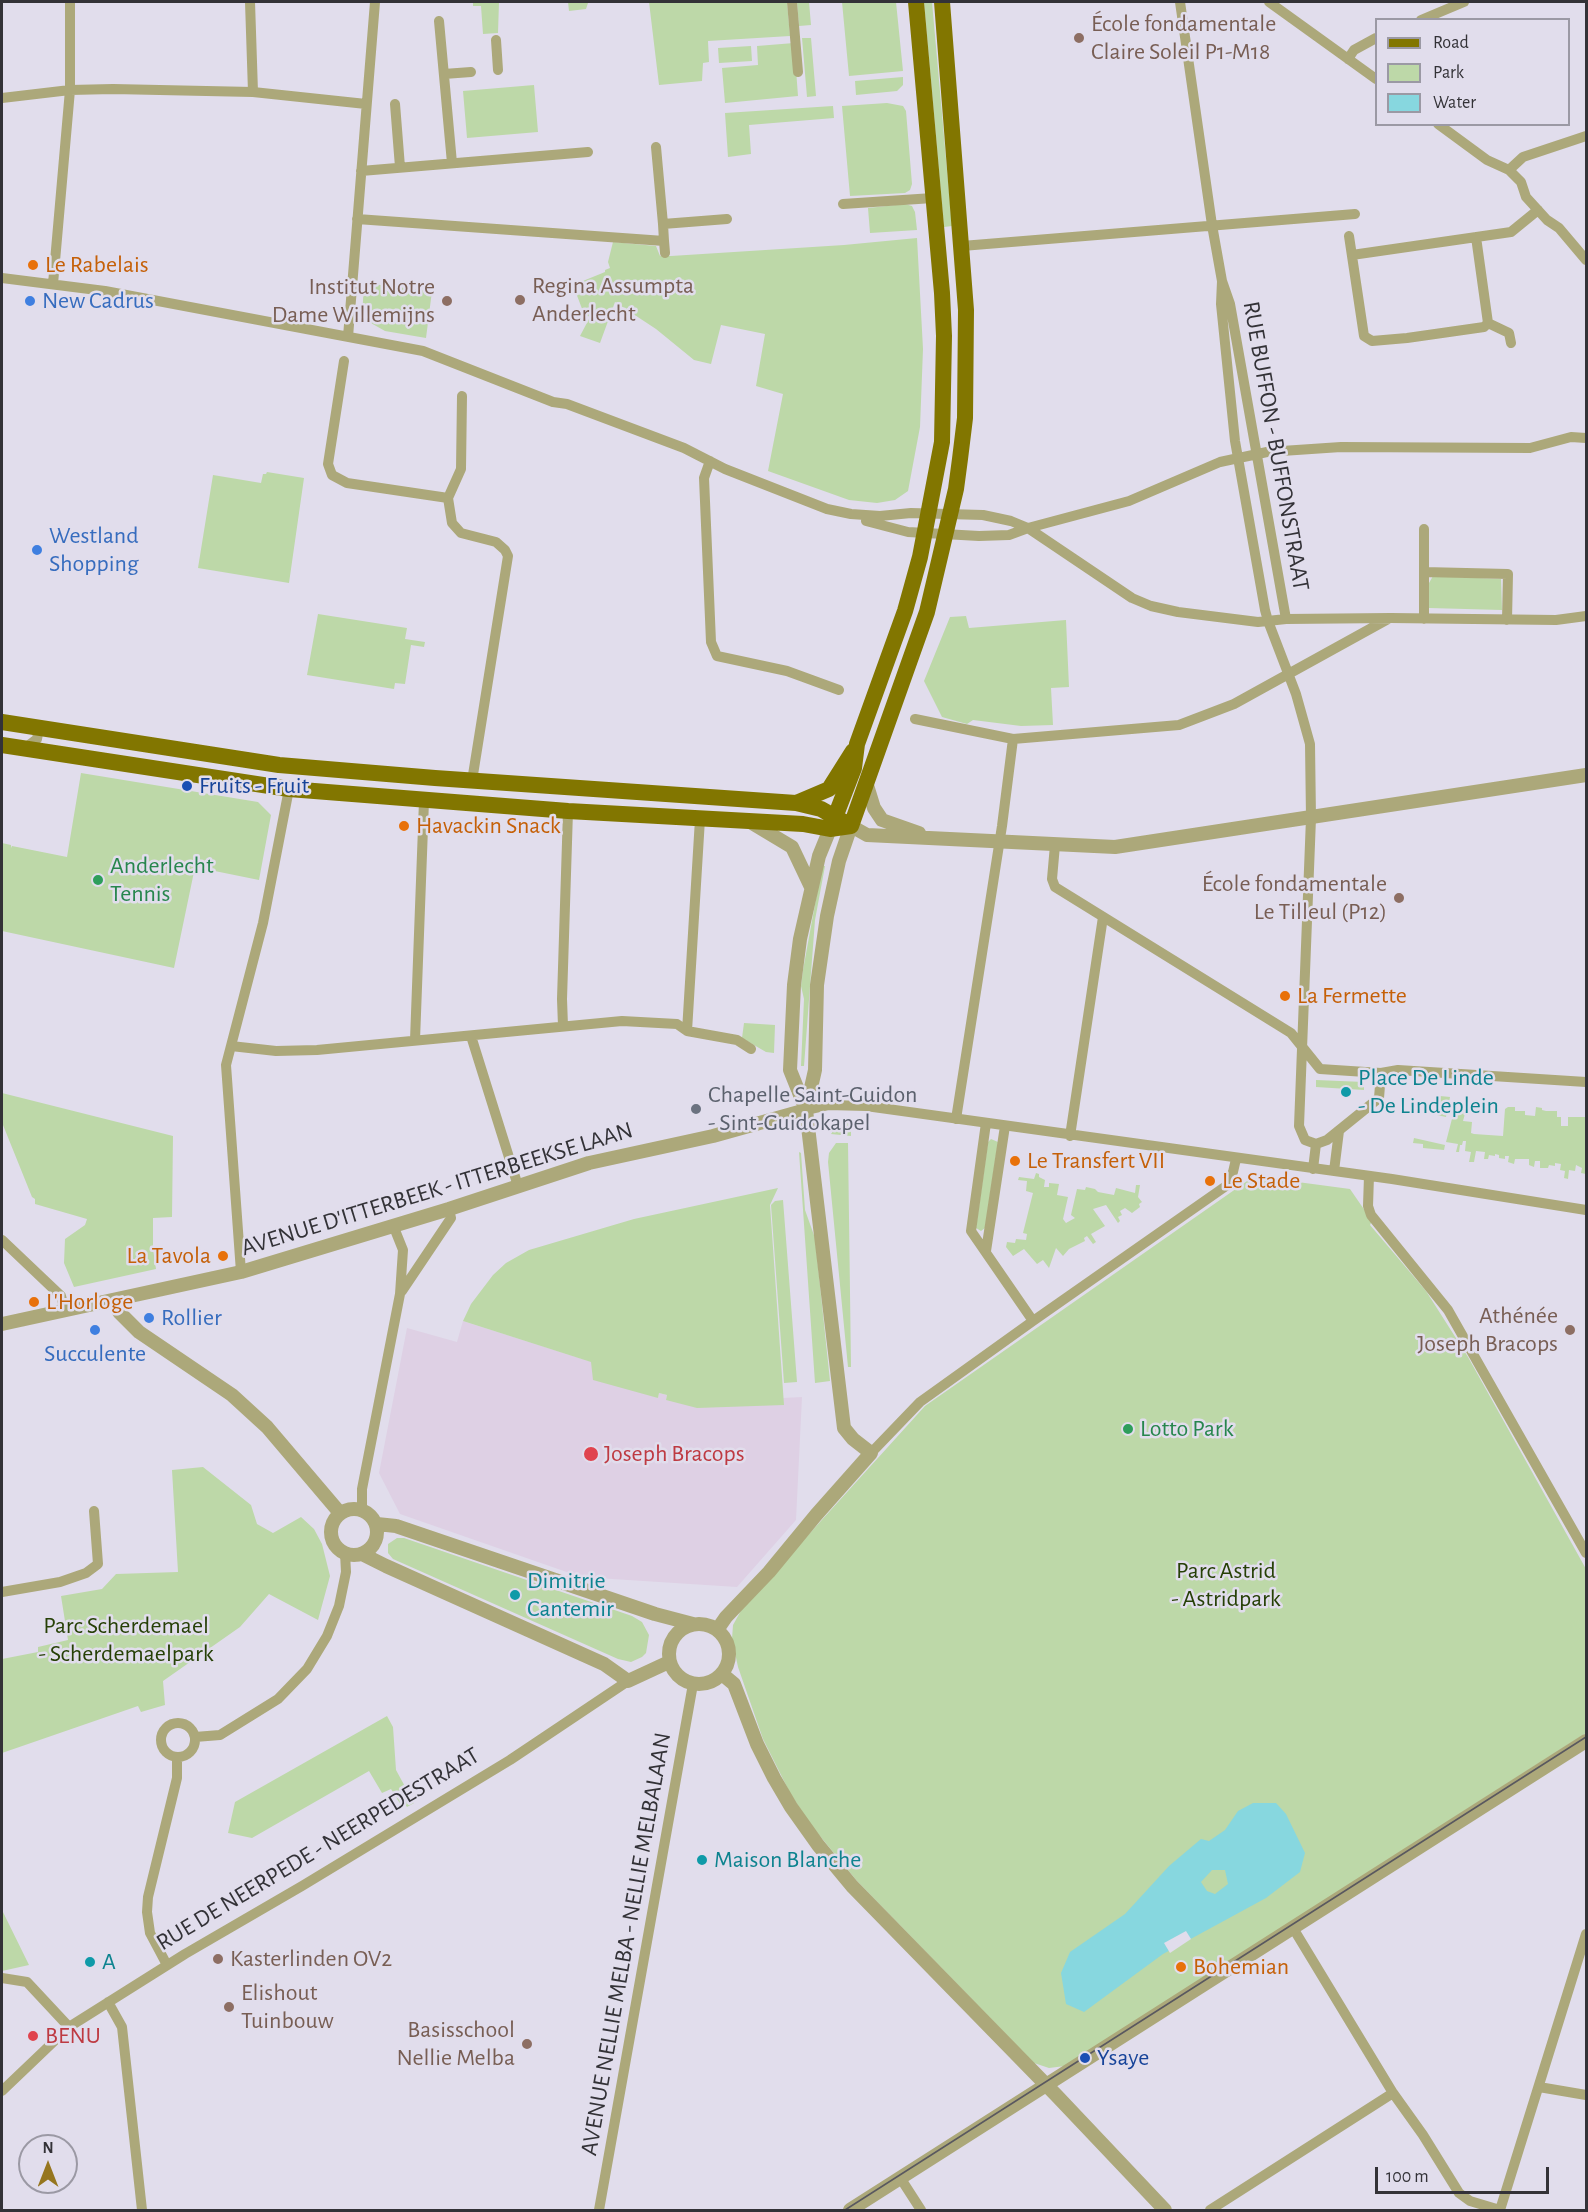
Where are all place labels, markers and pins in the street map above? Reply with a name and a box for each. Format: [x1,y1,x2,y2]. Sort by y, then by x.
place label: École fondamentale Claire Soleil P1-M18 [1091,10,1276,66]
marker: École fondamentale Claire Soleil P1-M18 [1072,31,1086,45]
place label: Le Rabelais [45,251,149,279]
marker: Le Rabelais [26,258,40,272]
place label: Regina Assumpta Anderlecht [532,272,694,328]
place label: Institut Notre Dame Willemijns [272,273,435,329]
place label: New Cadrus [42,287,154,315]
marker: Regina Assumpta Anderlecht [513,293,527,307]
marker: New Cadrus [23,294,37,308]
marker: Institut Notre Dame Willemijns [440,294,454,308]
place label: Westland Shopping [49,522,139,578]
marker: Westland Shopping [30,543,44,557]
place label: Fruits - Fruit [199,772,309,800]
marker: Fruits - Fruit [180,779,194,793]
place label: Havackin Snack [416,812,561,840]
marker: Havackin Snack [397,819,411,833]
place label: Anderlecht Tennis [110,852,214,908]
place label: École fondamentale Le Tilleul (P12) [1202,870,1387,926]
marker: Anderlecht Tennis [91,873,105,887]
marker: École fondamentale Le Tilleul (P12) [1392,891,1406,905]
place label: La Fermette [1297,982,1407,1010]
marker: La Fermette [1278,989,1292,1003]
place label: Place De Linde - De Lindeplein [1358,1064,1499,1120]
place label: Chapelle Saint-Guidon - Sint-Guidokapel [708,1081,917,1137]
marker: Place De Linde - De Lindeplein [1339,1085,1353,1099]
marker: Chapelle Saint-Guidon - Sint-Guidokapel [689,1102,703,1116]
place label: Le Transfert VII [1027,1147,1165,1175]
marker: Le Transfert VII [1008,1154,1022,1168]
place label: Le Stade [1222,1167,1300,1195]
marker: Le Stade [1203,1174,1217,1188]
place label: La Tavola [126,1242,211,1270]
marker: La Tavola [216,1249,230,1263]
place label: L'Horloge [46,1288,133,1316]
marker: L'Horloge [27,1295,41,1309]
place label: Athénée Joseph Bracops [1417,1302,1558,1358]
place label: Rollier [161,1304,222,1332]
marker: Rollier [142,1311,156,1325]
marker: Succulente [88,1323,102,1337]
marker: Athénée Joseph Bracops [1563,1323,1577,1337]
place label: Succulente [44,1340,146,1368]
place label: Lotto Park [1140,1415,1234,1443]
marker: Lotto Park [1121,1422,1135,1436]
place label: Joseph Bracops [604,1440,745,1468]
marker: Joseph Bracops [582,1445,600,1463]
place label: Dimitrie Cantemir [527,1567,614,1623]
marker: Dimitrie Cantemir [508,1588,522,1602]
place label: Maison Blanche [714,1846,861,1874]
marker: Maison Blanche [695,1853,709,1867]
place label: Kasterlinden OV2 [230,1945,392,1973]
place label: A [102,1948,116,1976]
marker: Kasterlinden OV2 [211,1952,225,1966]
place label: Bohemian [1193,1953,1289,1981]
marker: A [83,1955,97,1969]
marker: Bohemian [1174,1960,1188,1974]
place label: Elishout Tuinbouw [241,1979,334,2035]
marker: Elishout Tuinbouw [222,2000,236,2014]
place label: Basisschool Nellie Melba [396,2016,515,2072]
place label: BENU [45,2022,101,2050]
marker: BENU [26,2029,40,2043]
marker: Basisschool Nellie Melba [520,2037,534,2051]
place label: Ysaye [1097,2044,1149,2072]
marker: Ysaye [1078,2051,1092,2065]

